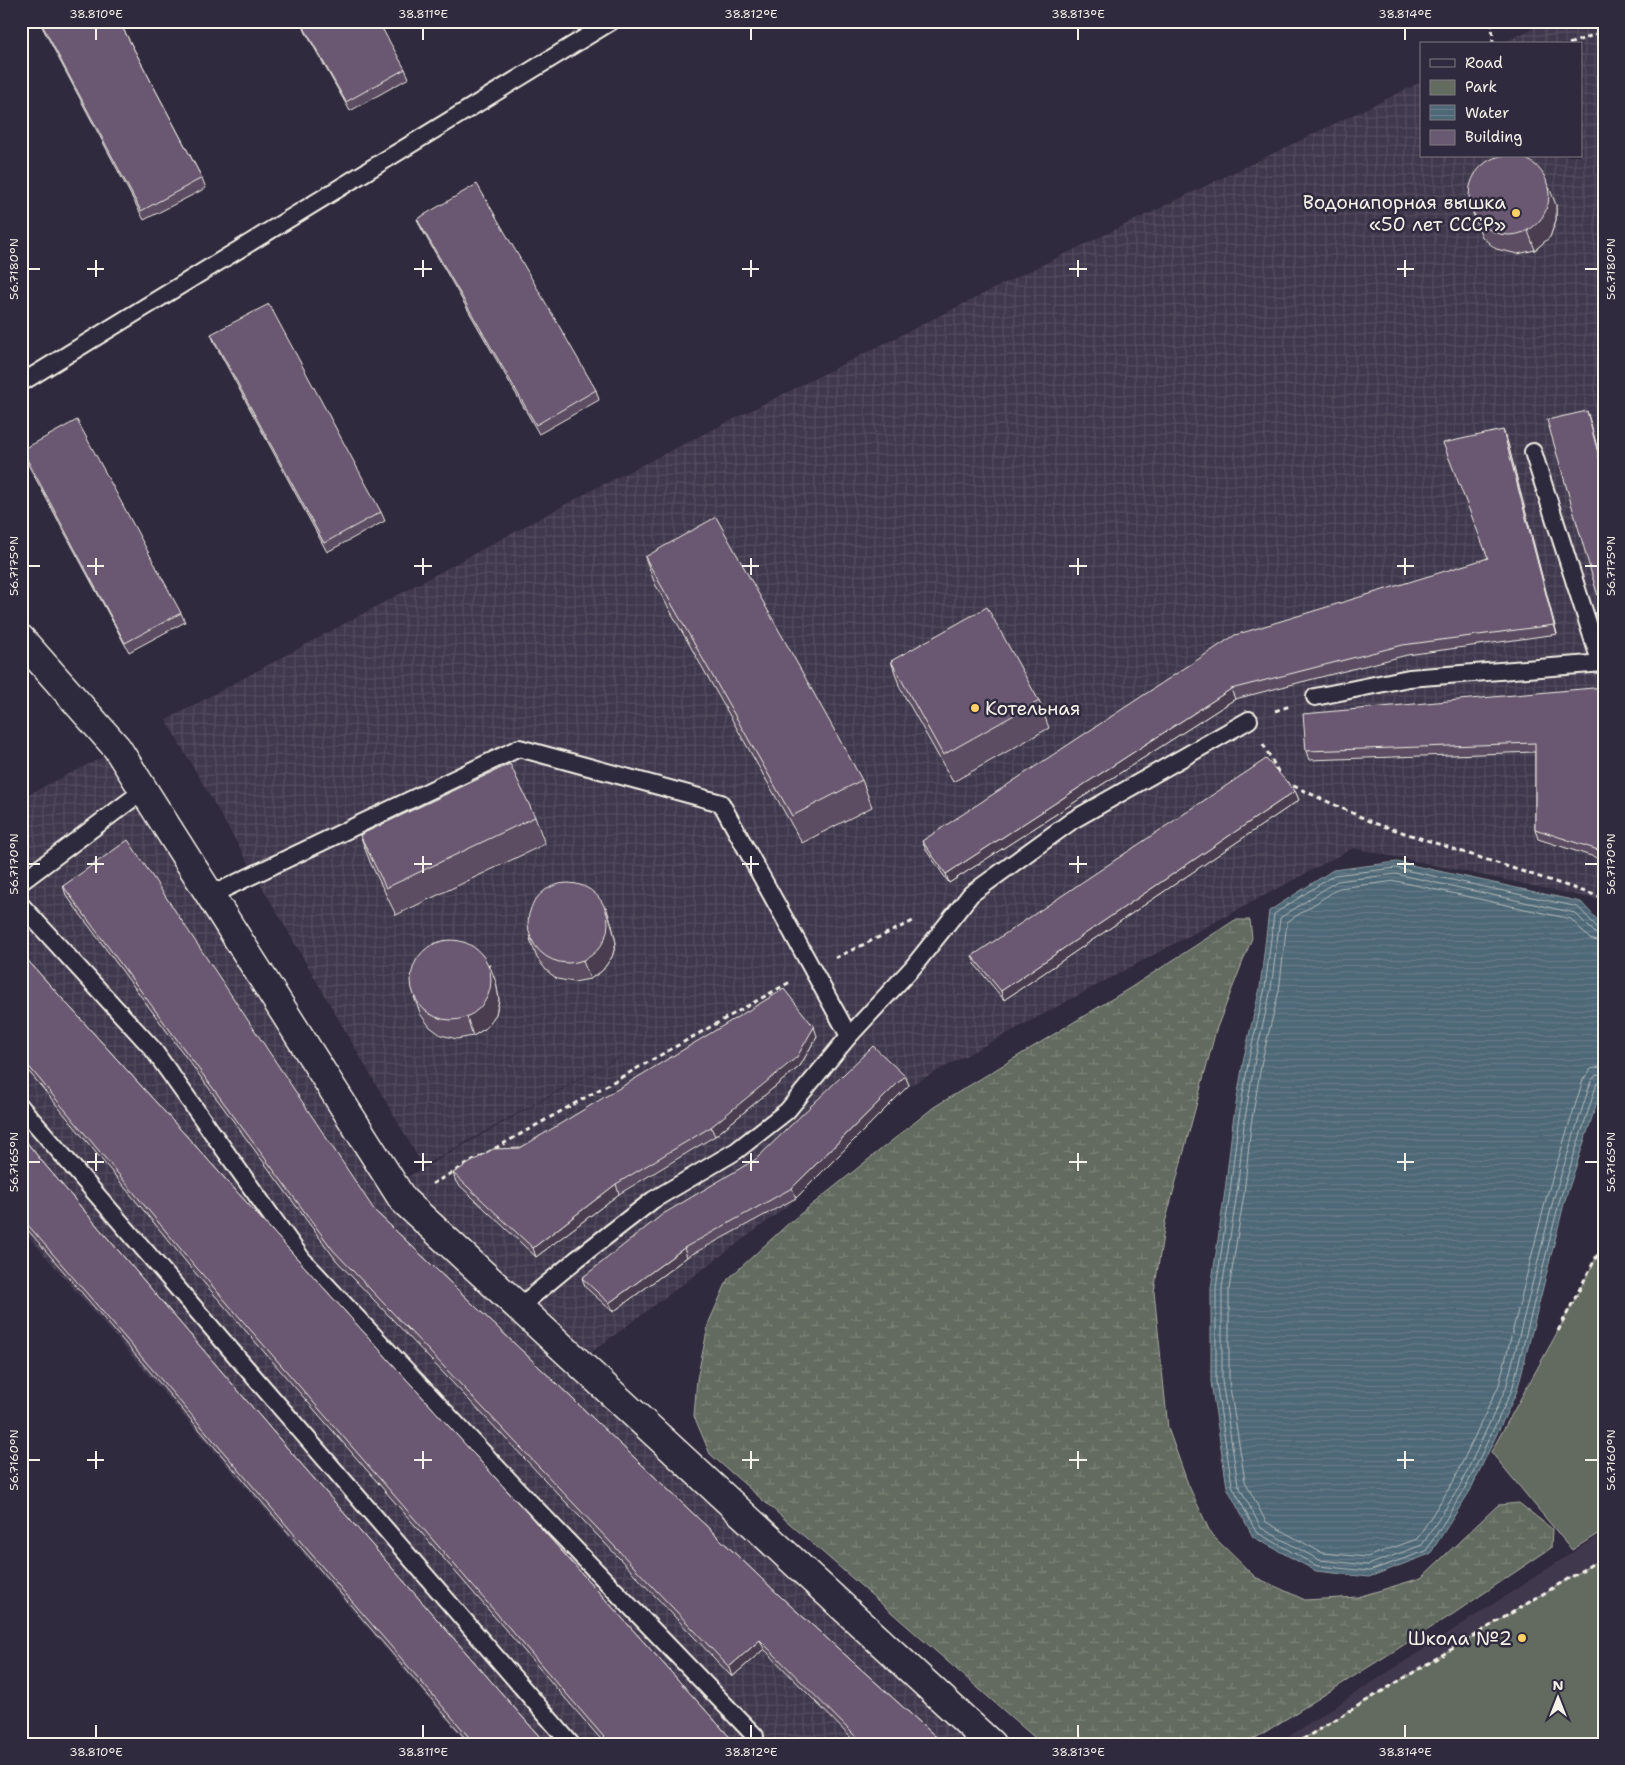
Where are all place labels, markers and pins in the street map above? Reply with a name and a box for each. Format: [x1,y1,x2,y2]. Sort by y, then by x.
place label: Водонапорная вышка «50 лет СССР» [1303,190,1506,237]
marker: Водонапорная вышка «50 лет СССР» [1510,207,1522,219]
place label: Котельная [985,696,1081,721]
marker: Котельная [969,702,981,714]
place label: Школа №2 [1408,1626,1512,1651]
marker: Школа №2 [1516,1632,1528,1644]

